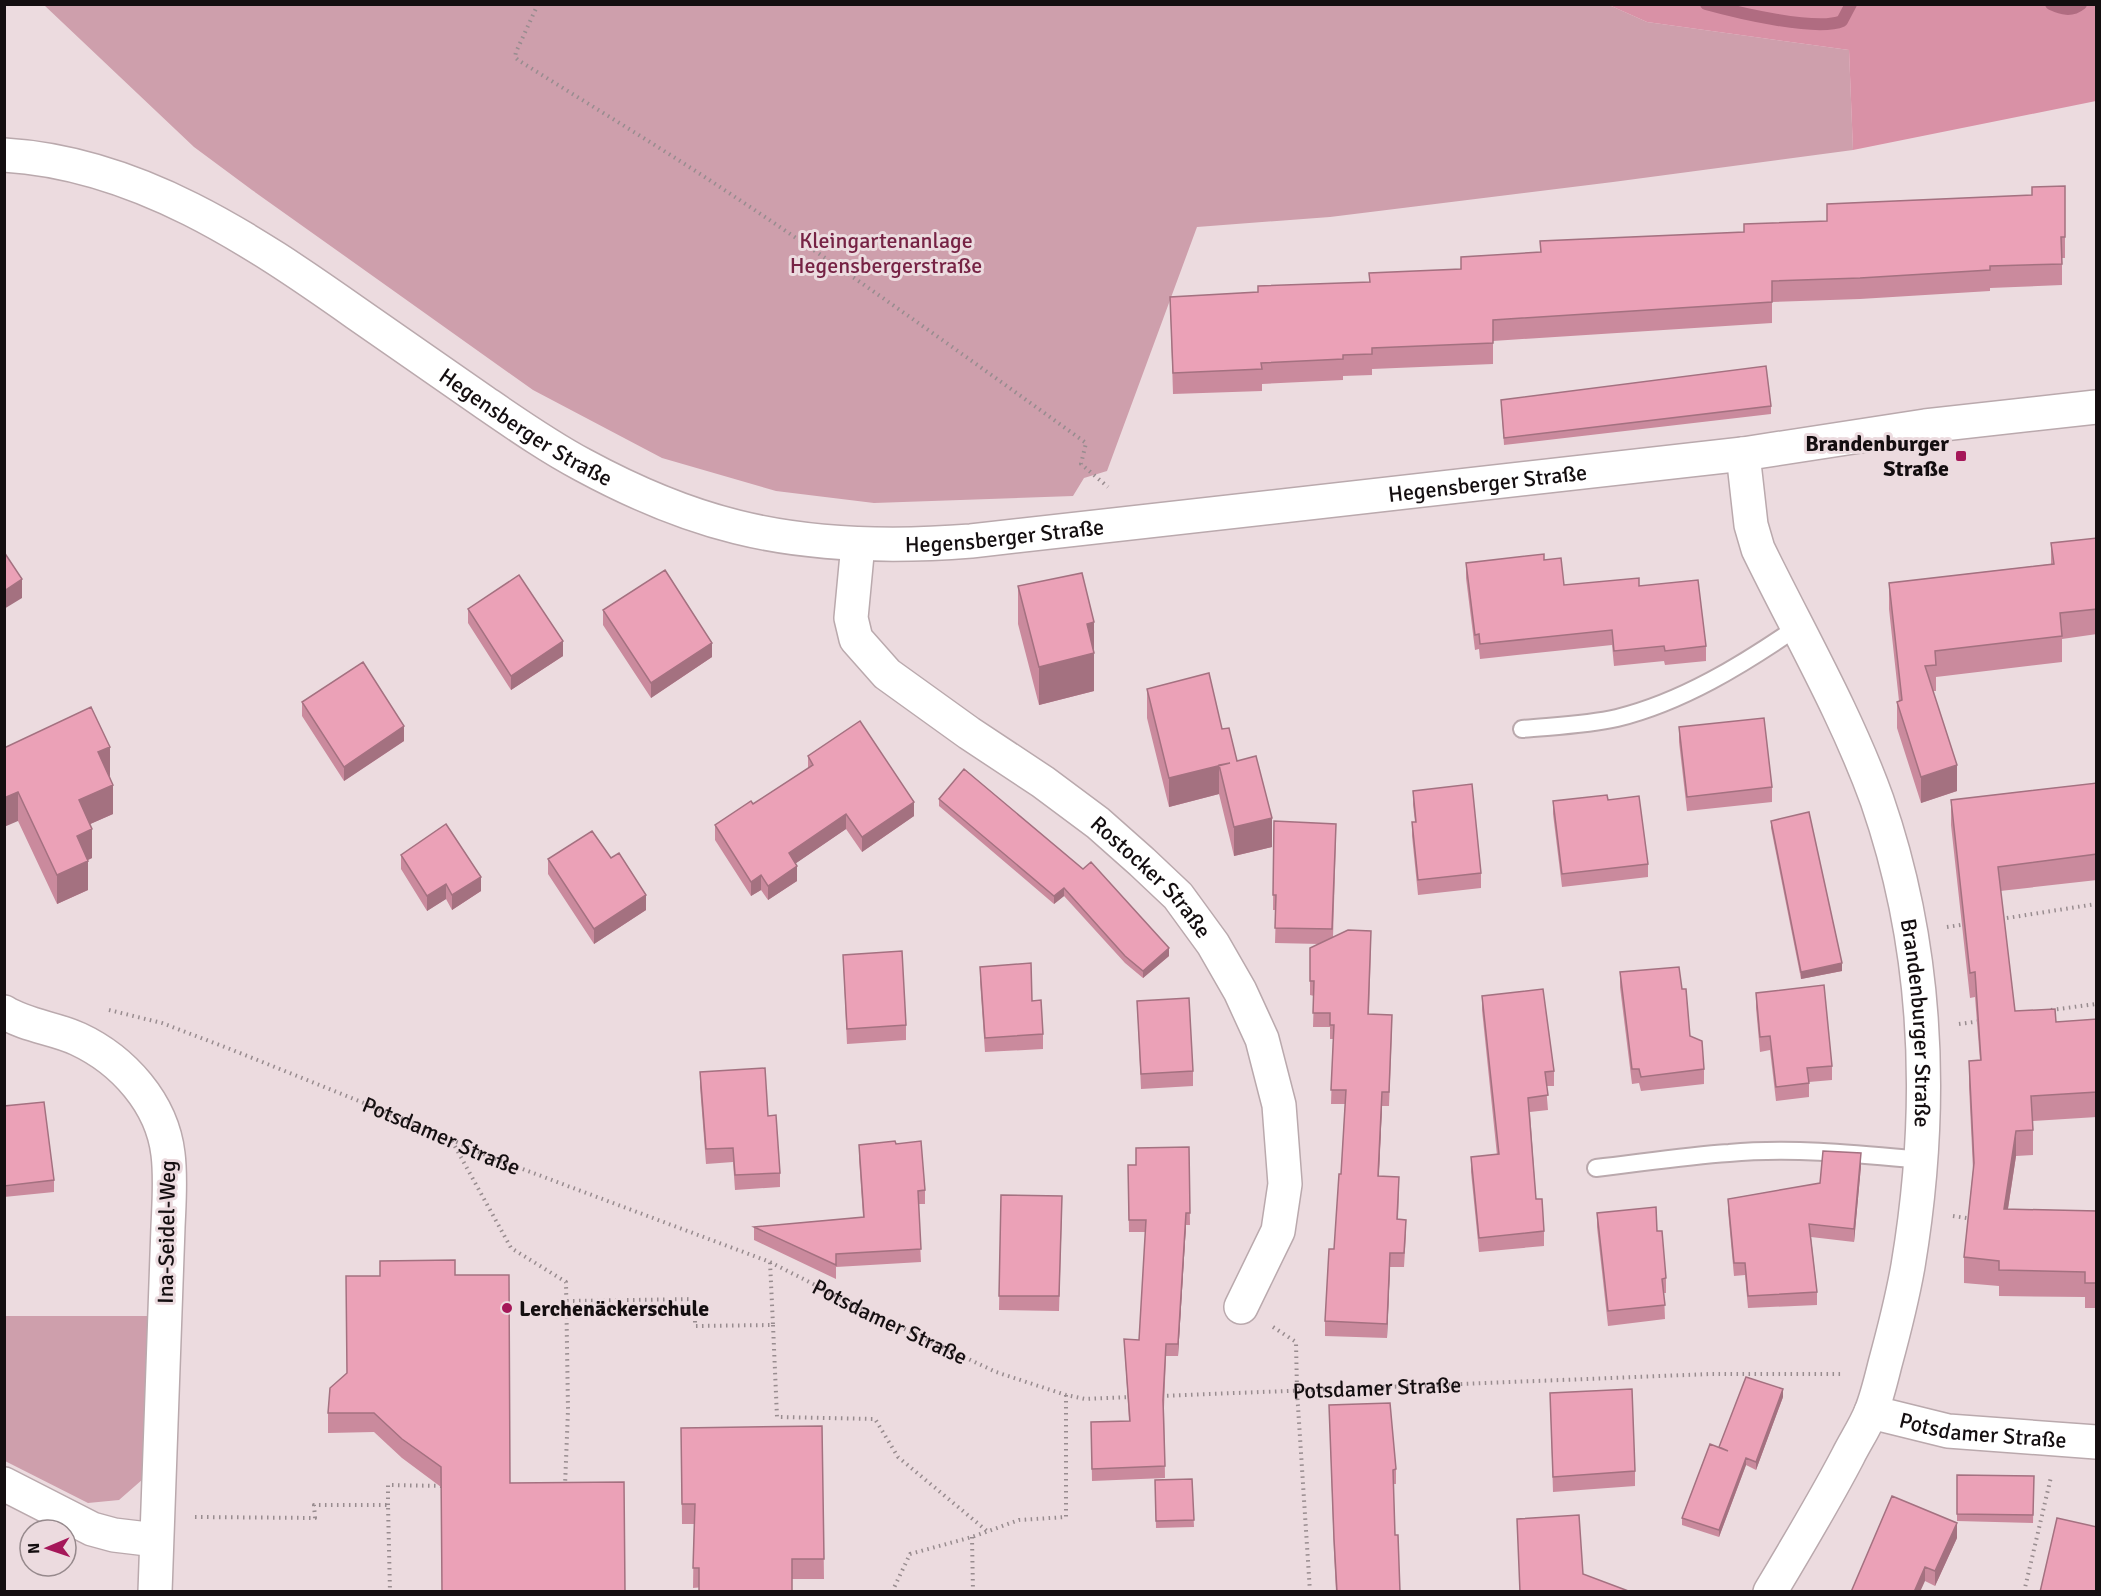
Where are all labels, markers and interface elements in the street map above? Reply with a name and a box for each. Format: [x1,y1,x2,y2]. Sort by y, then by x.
park label: Kleingartenanlage Hegensbergerstraße [790,227,982,279]
street label: Hegensberger Straße [434,362,617,492]
place label: Brandenburger Straße [1805,430,1949,482]
marker: Brandenburger Straße [1954,449,1968,463]
street label: Hegensberger Straße [1387,459,1588,508]
street label: Hegensberger Straße [904,513,1105,558]
street label: Rostocker Straße [1085,810,1217,943]
street label: Brandenburger Straße [1895,916,1936,1128]
street label: Potsdamer Straße [359,1091,524,1181]
street label: Ina-Seidel-Weg [152,1160,181,1304]
street label: Potsdamer Straße [808,1273,972,1371]
place label: Lerchenäckerschule [519,1295,709,1322]
marker: Lerchenäckerschule [500,1301,514,1315]
street label: Potsdamer Straße [1292,1371,1462,1405]
street label: Potsdamer Straße [1896,1406,2068,1454]
north arrow [18,1518,78,1578]
text: N [24,1543,44,1554]

